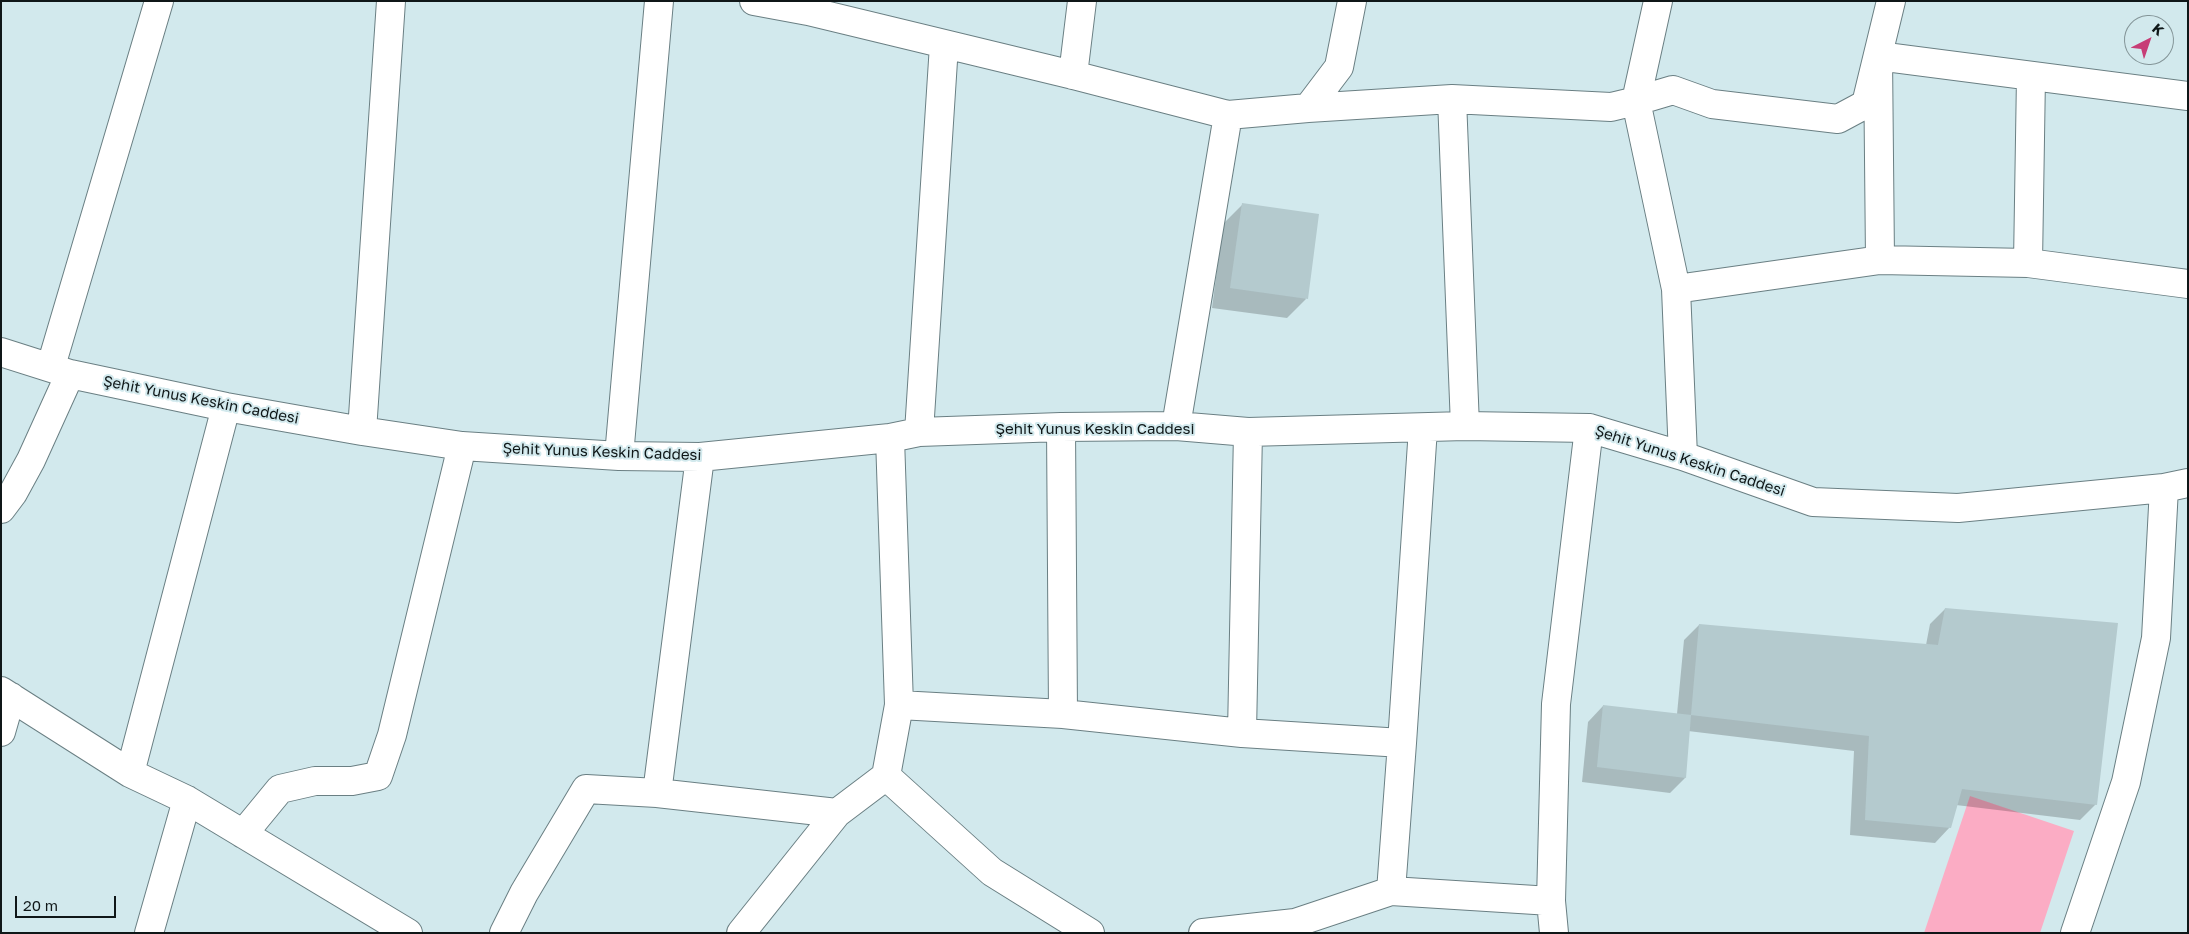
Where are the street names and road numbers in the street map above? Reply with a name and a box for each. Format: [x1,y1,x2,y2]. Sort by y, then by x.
street label: Şehit Yunus Keskin Caddesi [102,372,300,428]
street label: Şehit Yunus Keskin Caddesi [995,420,1195,438]
street label: Şehit Yunus Keskin Caddesi [1593,422,1787,500]
street label: Şehit Yunus Keskin Caddesi [502,440,702,464]

